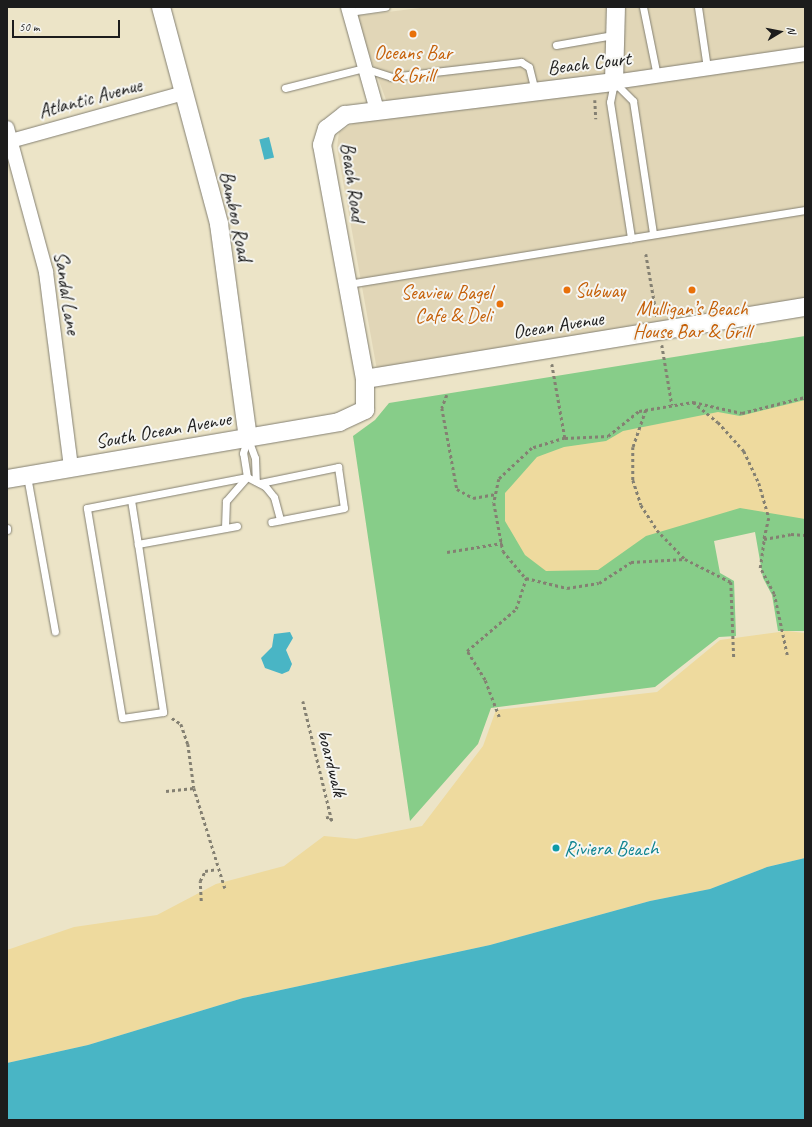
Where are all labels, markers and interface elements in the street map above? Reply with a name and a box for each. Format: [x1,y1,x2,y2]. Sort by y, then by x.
scale bar [14,12,122,38]
north arrow [760,12,800,52]
text: 50 m [19,19,39,35]
text: N [784,25,799,34]
marker: Oceans Bar & Grill [408,29,418,39]
place label: Oceans Bar & Grill [374,40,452,87]
street label: Beach Court [546,46,632,80]
street label: Atlantic Avenue [36,73,144,123]
street label: Beach Road [336,141,370,223]
street label: Bamboo Road [215,169,257,263]
street label: Sandal Lane [49,250,85,336]
place label: Subway [575,278,625,302]
place label: Seaview Bagel Cafe & Deli [400,280,492,327]
marker: Subway [562,285,572,295]
marker: Mulligan’s Beach House Bar & Grill [687,285,697,295]
place label: Mulligan’s Beach House Bar & Grill [633,296,751,343]
marker: Seaview Bagel Cafe & Deli [495,299,505,309]
street label: Ocean Avenue [511,306,605,344]
street label: South Ocean Avenue [94,406,232,454]
street label: boardwalk [312,727,352,799]
place label: Riviera Beach [564,836,657,860]
marker: Riviera Beach [551,843,561,853]

